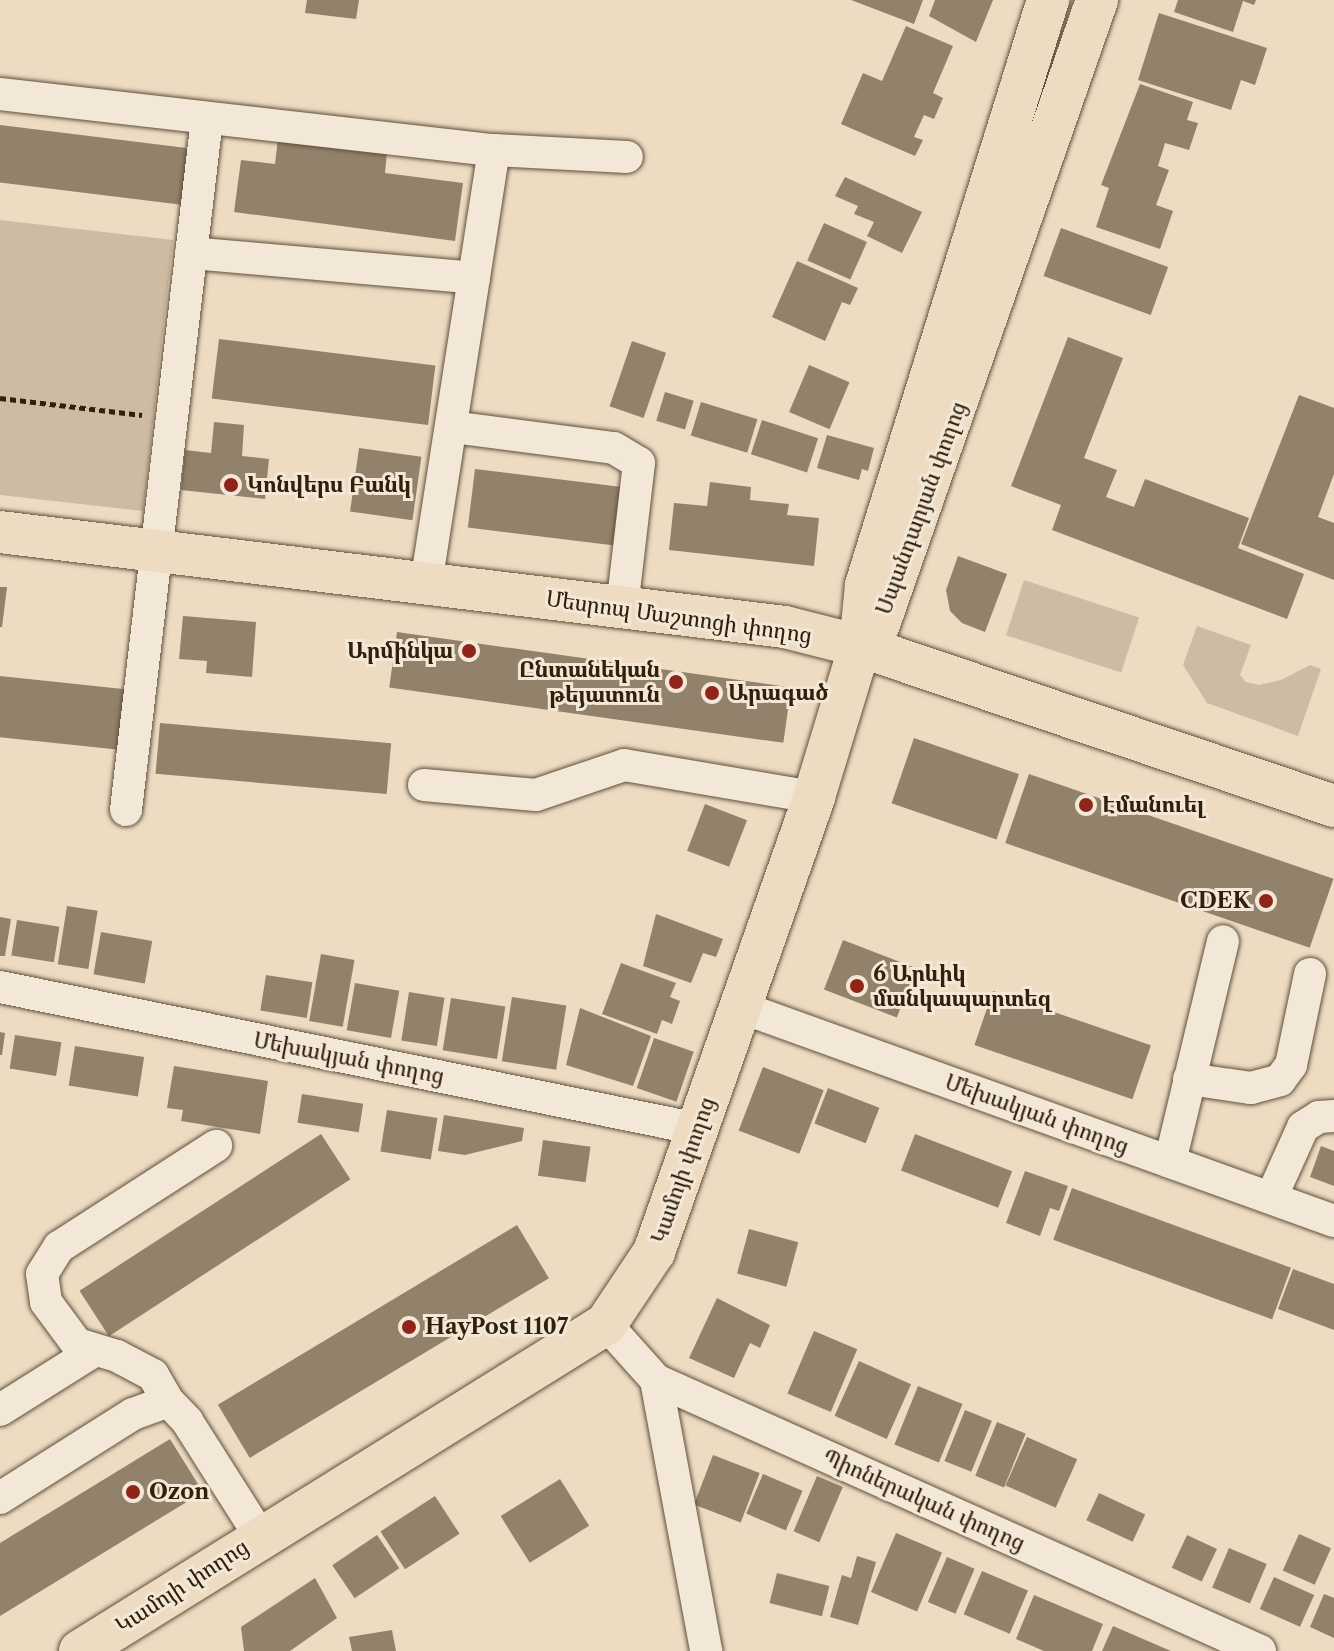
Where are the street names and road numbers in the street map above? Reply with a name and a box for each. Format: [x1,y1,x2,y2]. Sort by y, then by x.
street label: Սպանդարյան փողոց [870,398,972,618]
street label: Մեսրոպ Մաշտոցի փողոց [544,585,814,649]
street label: Մեխակյան փողոց [251,1027,447,1089]
street label: Մեխակյան փողոց [941,1068,1133,1160]
street label: Կամոյի փողոց [646,1093,720,1247]
street label: Պիոներական փողոց [819,1443,1029,1557]
street label: Կամոյի փողոց [111,1533,253,1639]

